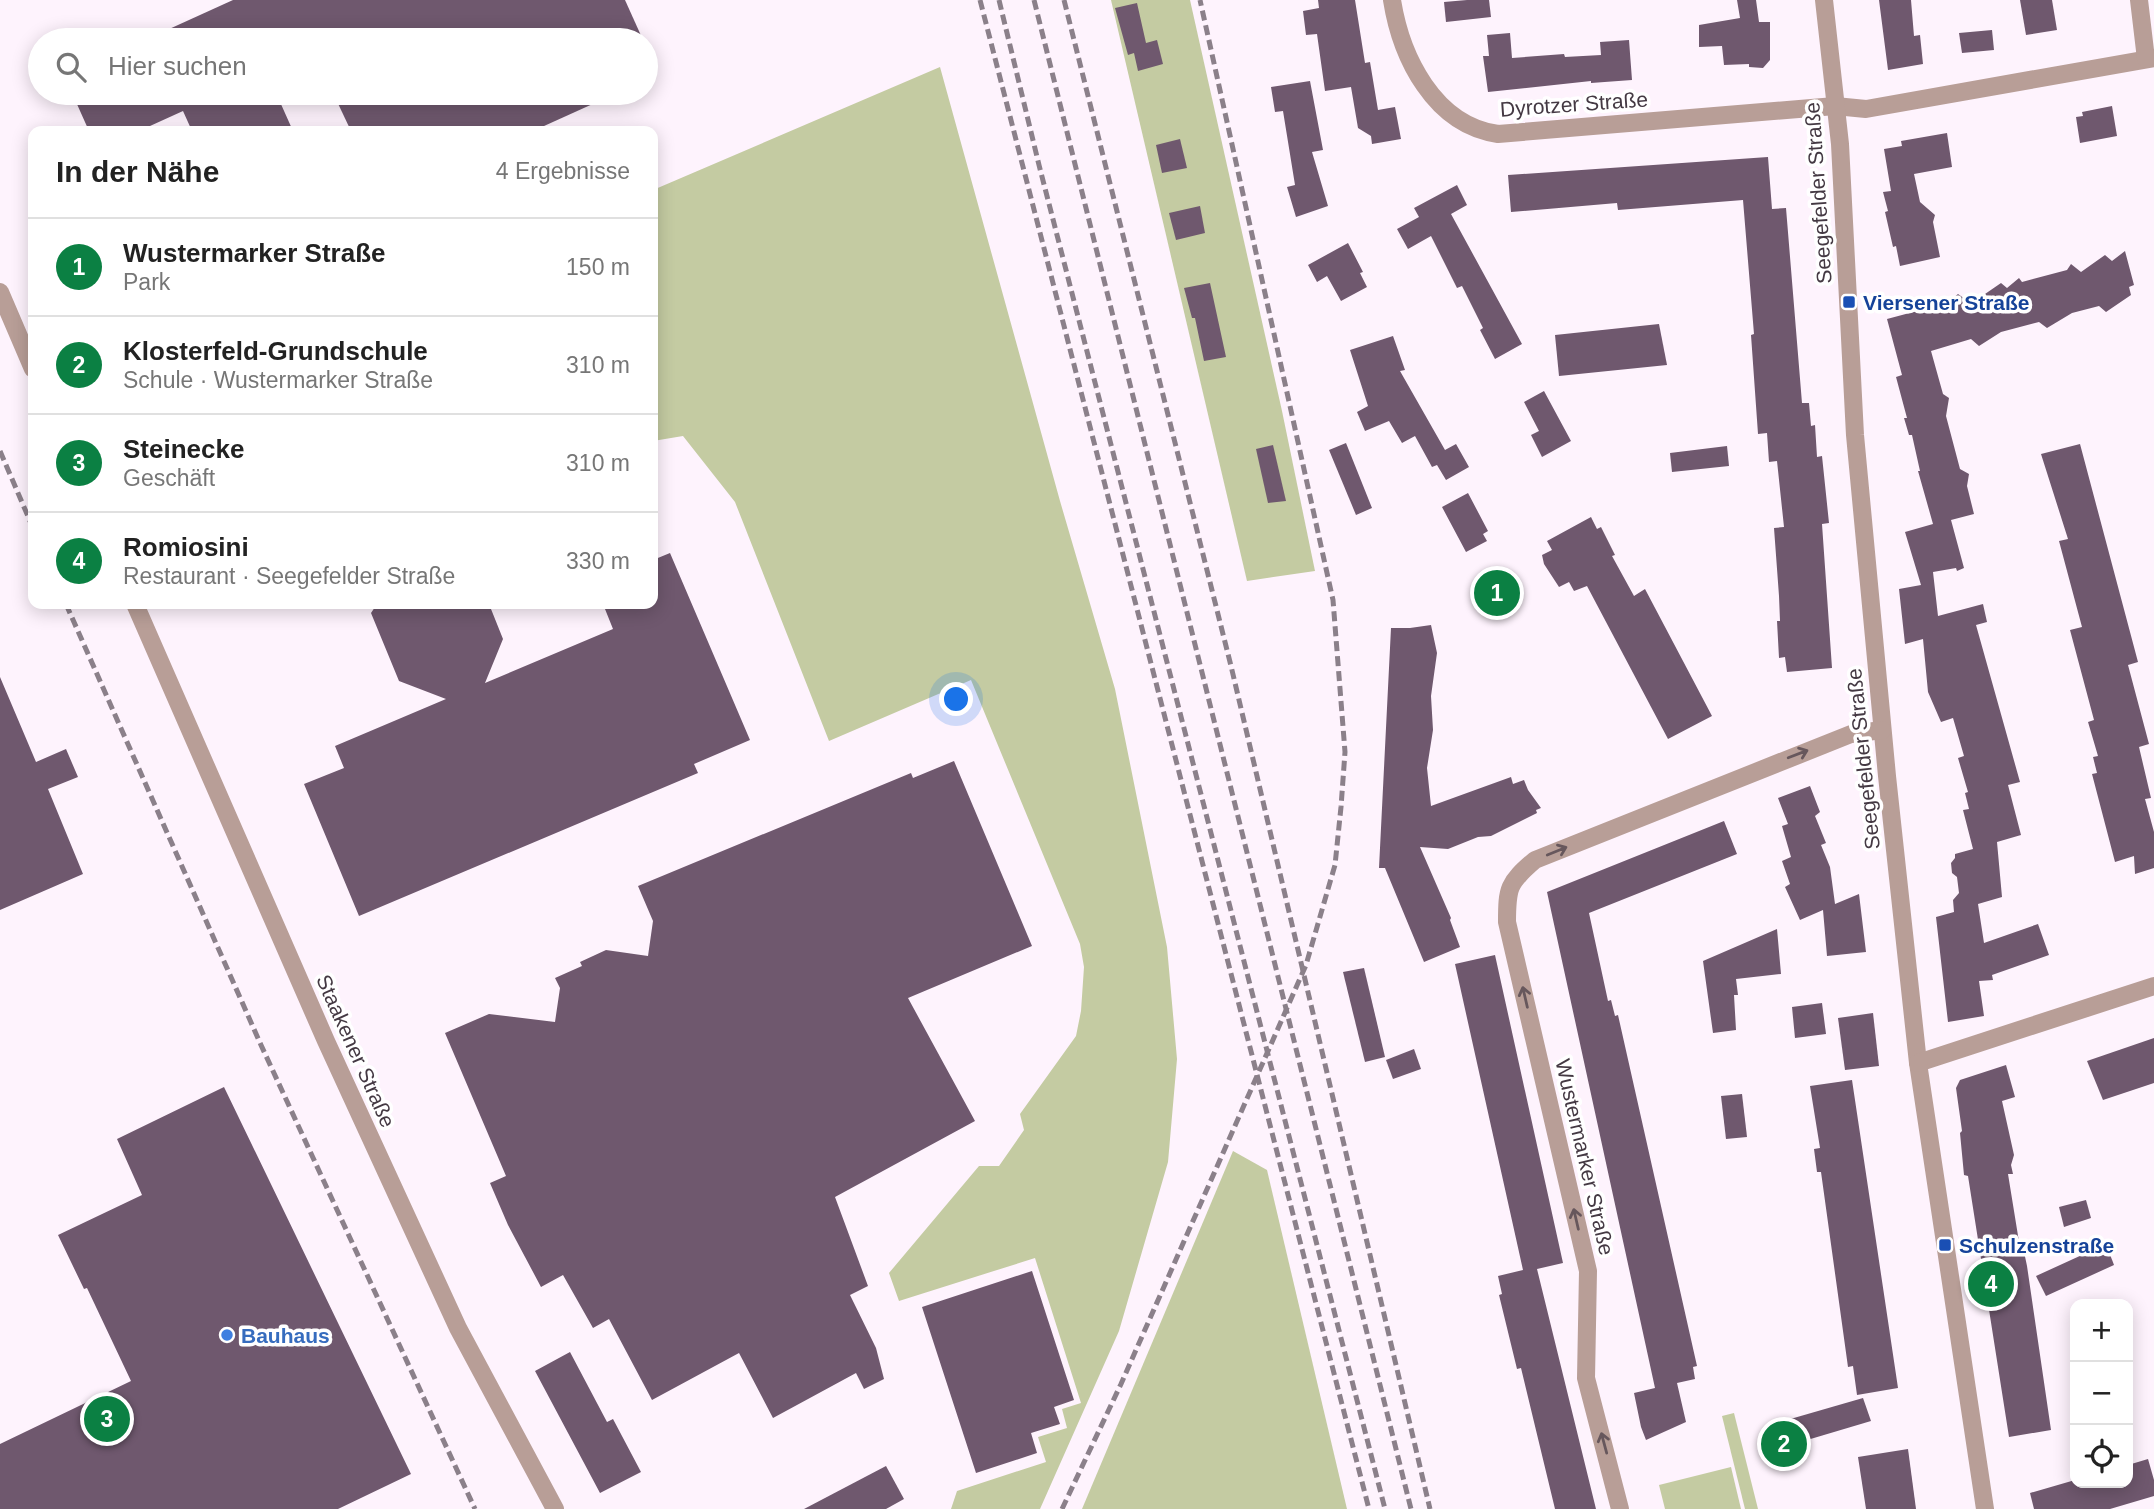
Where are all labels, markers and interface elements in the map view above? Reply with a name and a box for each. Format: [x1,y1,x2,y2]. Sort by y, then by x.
search box [28,28,658,105]
icon: search [52,48,90,86]
text: Hier suchen [108,51,247,81]
street label: Dyrotzer Straße [1499,87,1649,121]
street label: Seegefelder Straße [1800,101,1836,285]
text: In der Nähe [56,155,219,188]
text: 4 Ergebnisse [496,158,630,184]
text: Wustermarker Straße [123,238,386,268]
text: 1 [73,254,85,280]
text: 150 m [566,254,630,280]
text: Park [123,269,170,295]
place label: Viersener Straße [1863,291,2030,314]
marker: Viersener Straße [1841,294,1857,310]
text: Klosterfeld-Grundschule [123,336,428,366]
text: 2 [73,352,85,378]
text: 310 m [566,352,630,378]
text: Schule · Wustermarker Straße [123,367,433,393]
text: Steinecke [123,434,244,464]
text: 3 [73,450,85,476]
text: 310 m [566,450,630,476]
text: Geschäft [123,465,215,491]
text: Romiosini [123,532,249,562]
text: 4 [73,548,85,574]
text: 330 m [566,548,630,574]
text: Restaurant · Seegefelder Straße [123,563,455,589]
pin: 1 [1474,567,1520,619]
street label: Seegefelder Straße [1842,667,1884,851]
your location [939,682,973,716]
one-way arrow [1787,747,1809,759]
one-way arrow [1546,844,1568,857]
street label: Staakener Straße [312,971,400,1131]
one-way arrow [1517,986,1531,1009]
street label: Wustermarker Straße [1551,1057,1619,1257]
one-way arrow [1569,1208,1582,1231]
place label: Schulzenstraße [1959,1234,2114,1257]
marker: Schulzenstraße [1937,1237,1953,1253]
pin: 4 [1968,1258,2014,1310]
map controls [2070,1299,2133,1488]
button: + [2070,1299,2133,1362]
place label: Bauhaus [241,1324,330,1347]
marker: Bauhaus [219,1327,235,1343]
button: − [2070,1362,2133,1425]
pin: 3 [84,1393,130,1445]
pin: 2 [1761,1418,1807,1470]
button: locate [2070,1425,2133,1488]
one-way arrow [1596,1432,1609,1454]

